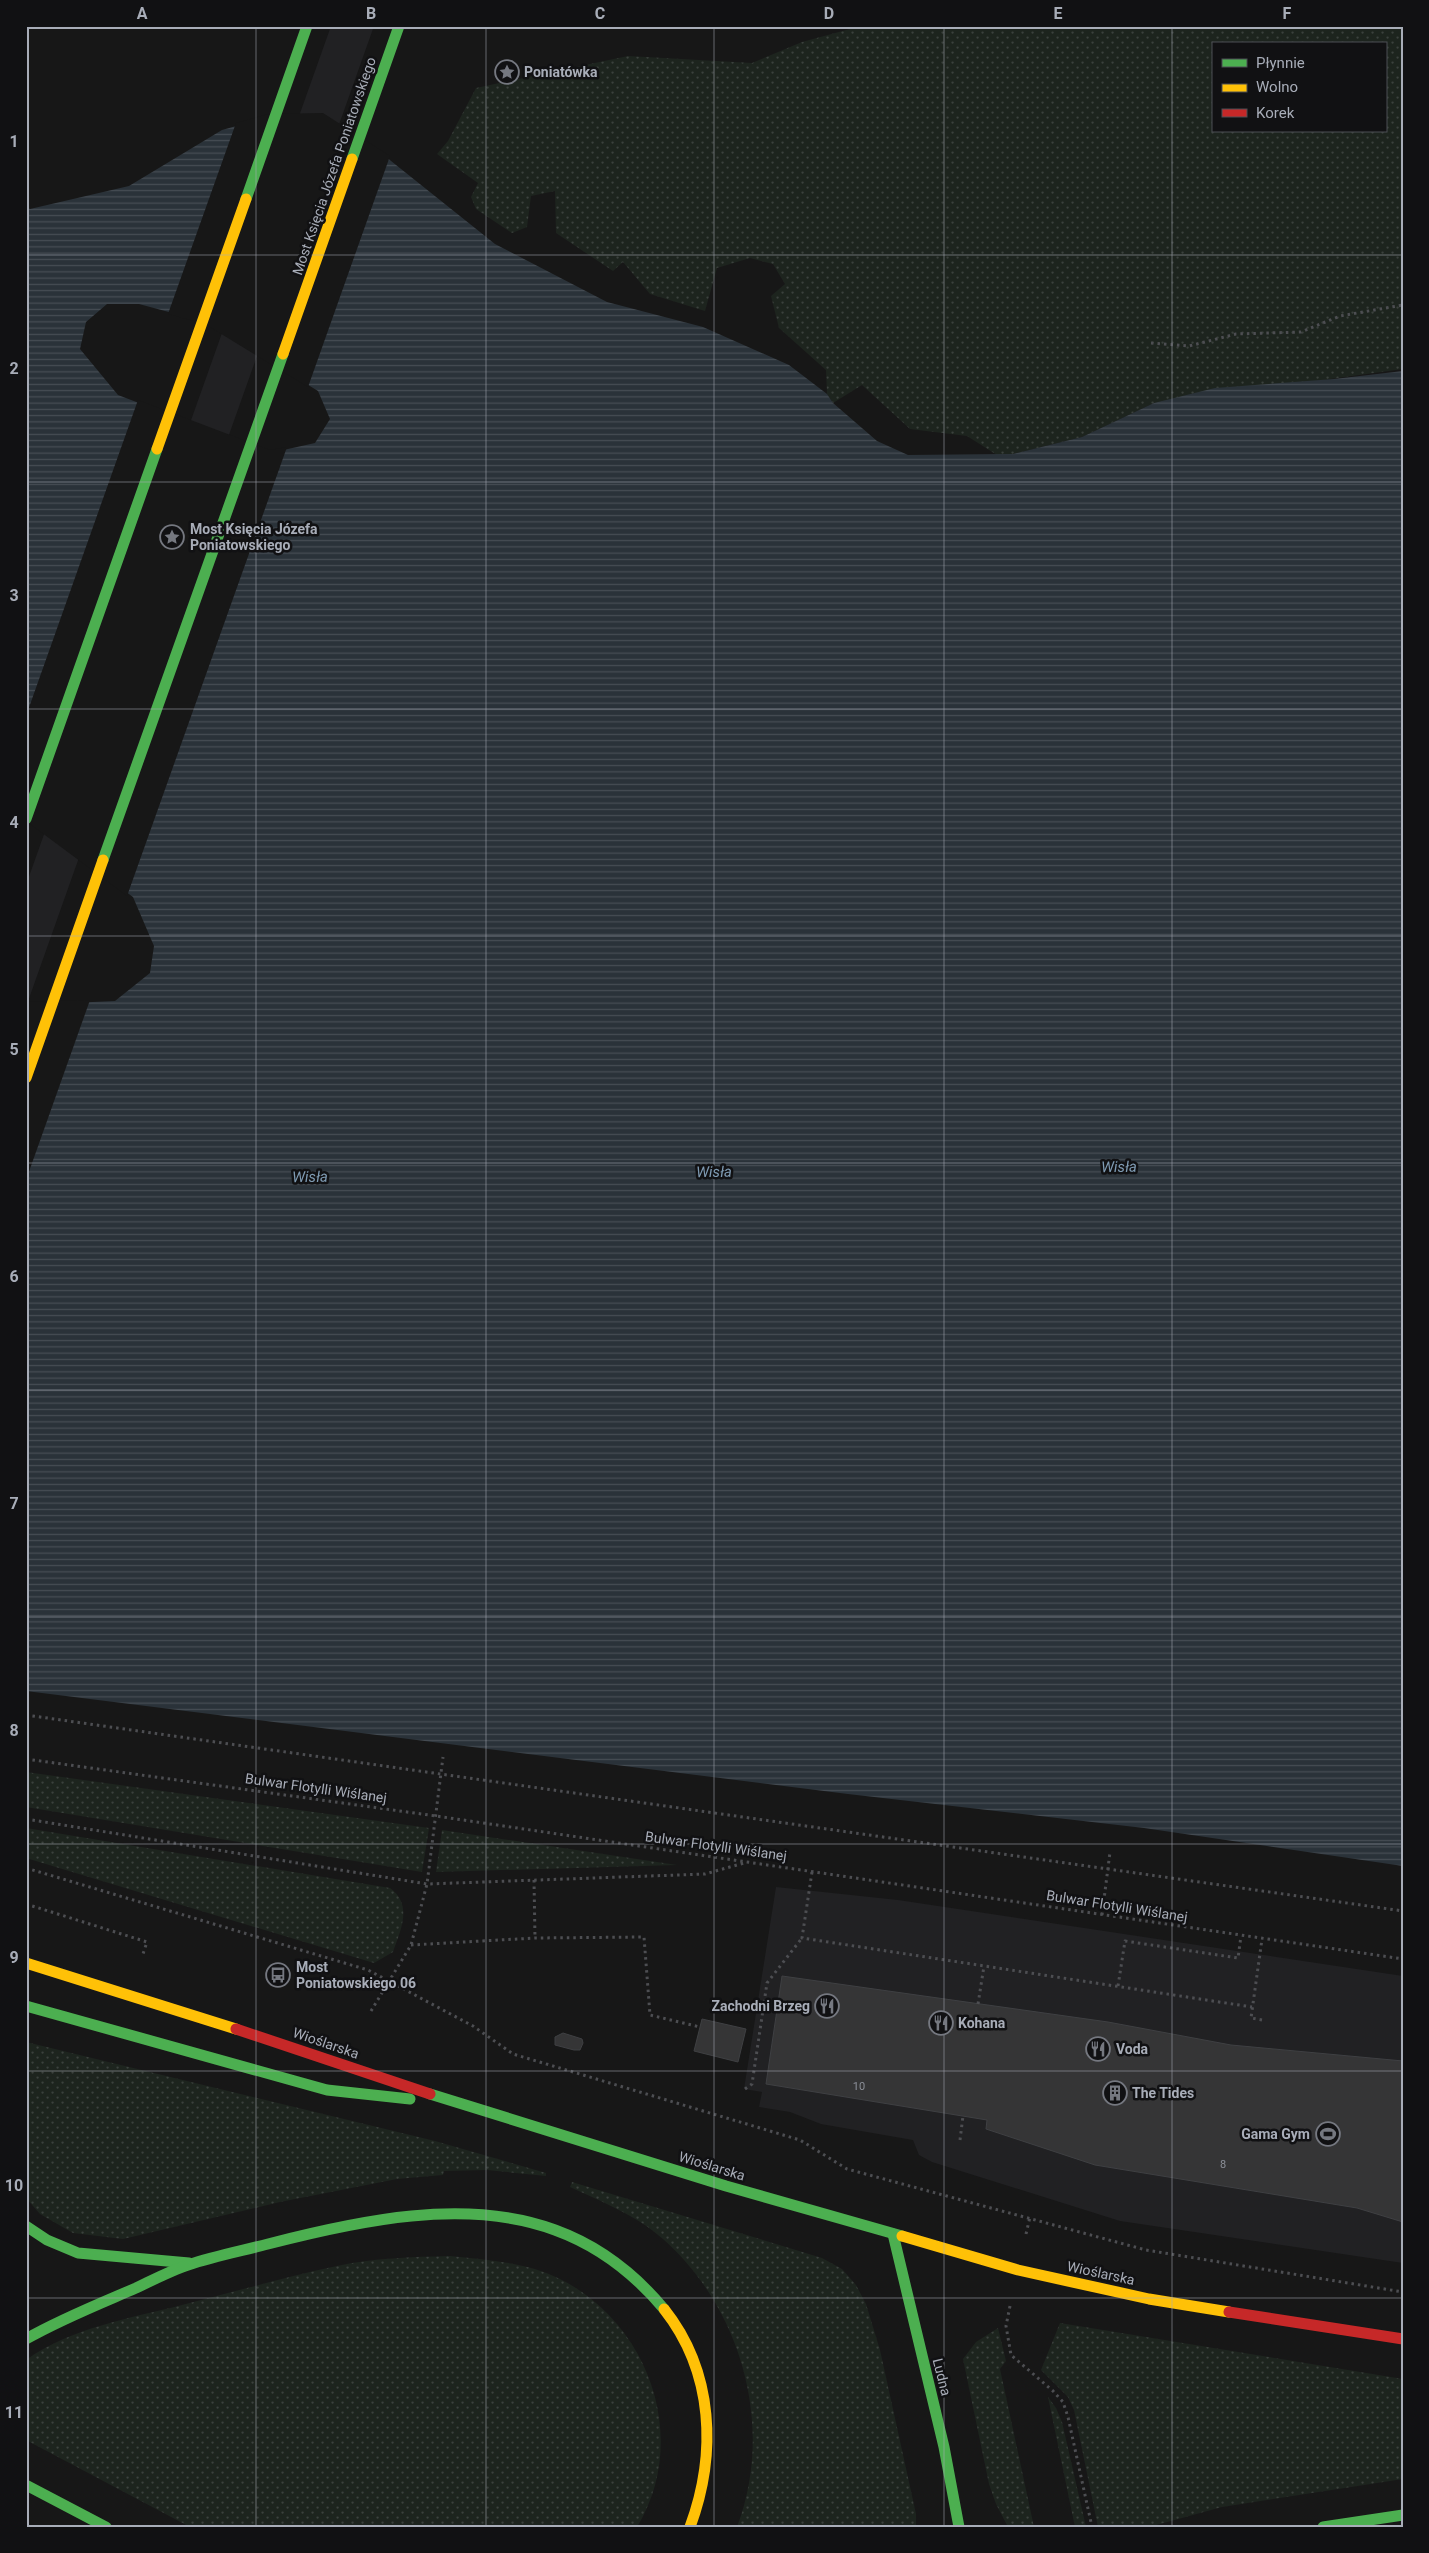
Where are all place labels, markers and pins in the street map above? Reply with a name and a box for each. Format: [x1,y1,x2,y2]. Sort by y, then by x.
place icon: Poniatówka [494,59,520,85]
place label: Poniatówka [524,64,598,80]
place label: Most Księcia Józefa Poniatowskiego [190,521,318,553]
place icon: Most Księcia Józefa Poniatowskiego [159,524,185,550]
place label: Most Poniatowskiego 06 [296,1959,416,1991]
bus stop icon: Most Poniatowskiego 06 [265,1962,291,1988]
restaurant icon: Zachodni Brzeg [814,1993,840,2019]
place label: Zachodni Brzeg [711,1998,810,2014]
restaurant icon: Kohana [928,2010,954,2036]
place label: Kohana [958,2015,1006,2031]
restaurant icon: Voda [1085,2036,1111,2062]
place label: Voda [1116,2041,1149,2057]
building icon: The Tides [1102,2080,1128,2106]
place label: The Tides [1132,2085,1194,2101]
sports icon: Gama Gym [1315,2121,1341,2147]
place label: Gama Gym [1241,2126,1310,2142]

